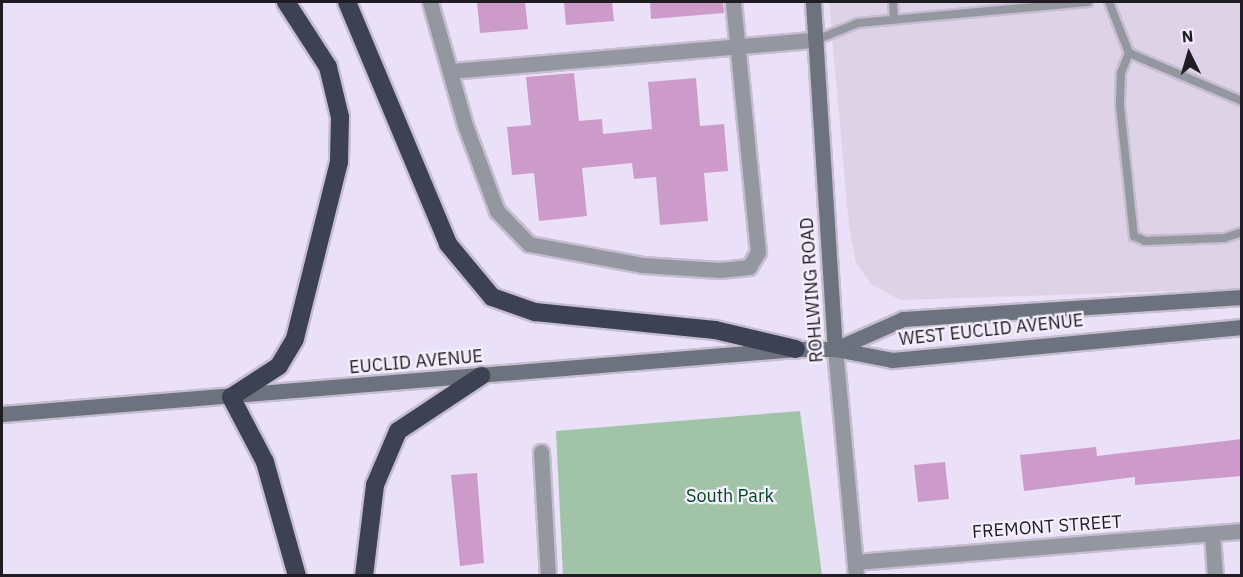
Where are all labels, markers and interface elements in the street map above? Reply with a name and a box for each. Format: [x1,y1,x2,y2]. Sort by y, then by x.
north arrow [1159,24,1219,84]
text: N [1181,26,1194,47]
street label: ROHLWING ROAD [796,217,828,363]
street label: WEST EUCLID AVENUE [898,310,1084,350]
street label: EUCLID AVENUE [348,345,484,379]
park label: South Park [686,485,774,507]
street label: FREMONT STREET [971,511,1123,543]

